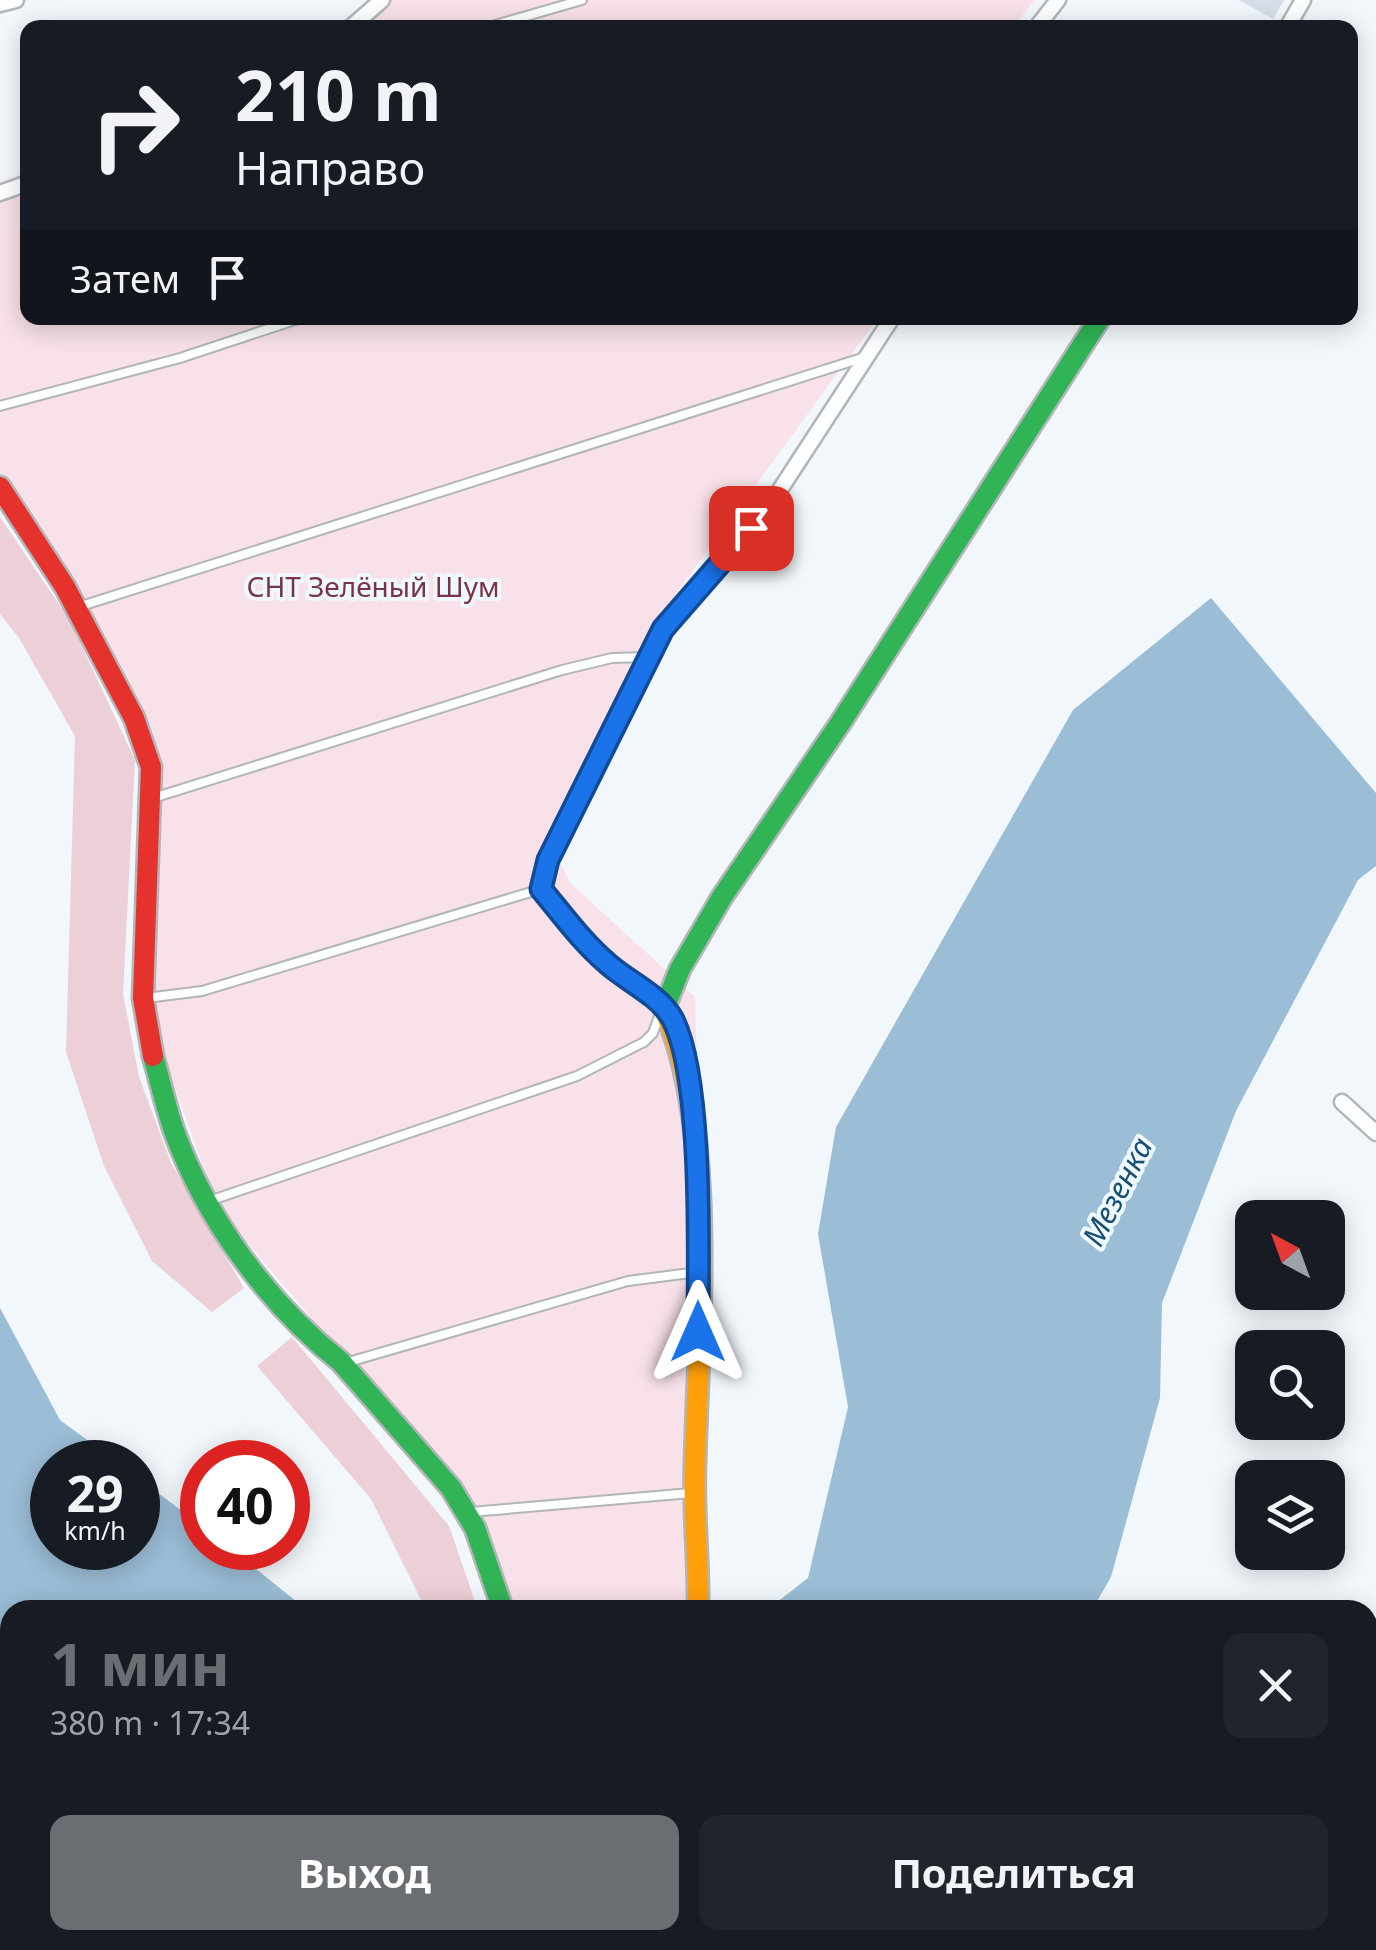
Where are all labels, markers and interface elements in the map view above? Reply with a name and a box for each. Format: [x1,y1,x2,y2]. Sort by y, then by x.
text: 210 m [235,46,442,142]
icon: right [70,60,200,190]
text: Направо [235,137,425,198]
icon: arrive [200,250,255,305]
text: Затем [70,252,180,304]
pin [709,486,794,571]
icon: arrive [724,501,779,556]
park label: СНТ Зелёный Шум [247,567,499,605]
water label: Мезенка [1072,1130,1161,1253]
north arrow [1235,1200,1345,1310]
map controls [1235,1200,1345,1570]
position arrow [646,1280,750,1384]
button: search [1235,1330,1345,1440]
speed limit sign: 40 [180,1440,310,1570]
text: 29 [66,1459,124,1527]
button: layers [1235,1460,1345,1570]
text: km/h [64,1513,126,1547]
text: 1 мин [50,1622,230,1704]
button: close [1223,1633,1328,1738]
text: 380 m · 17:34 [50,1701,250,1744]
button: Выход [50,1815,679,1930]
button: Поделиться [699,1815,1328,1930]

